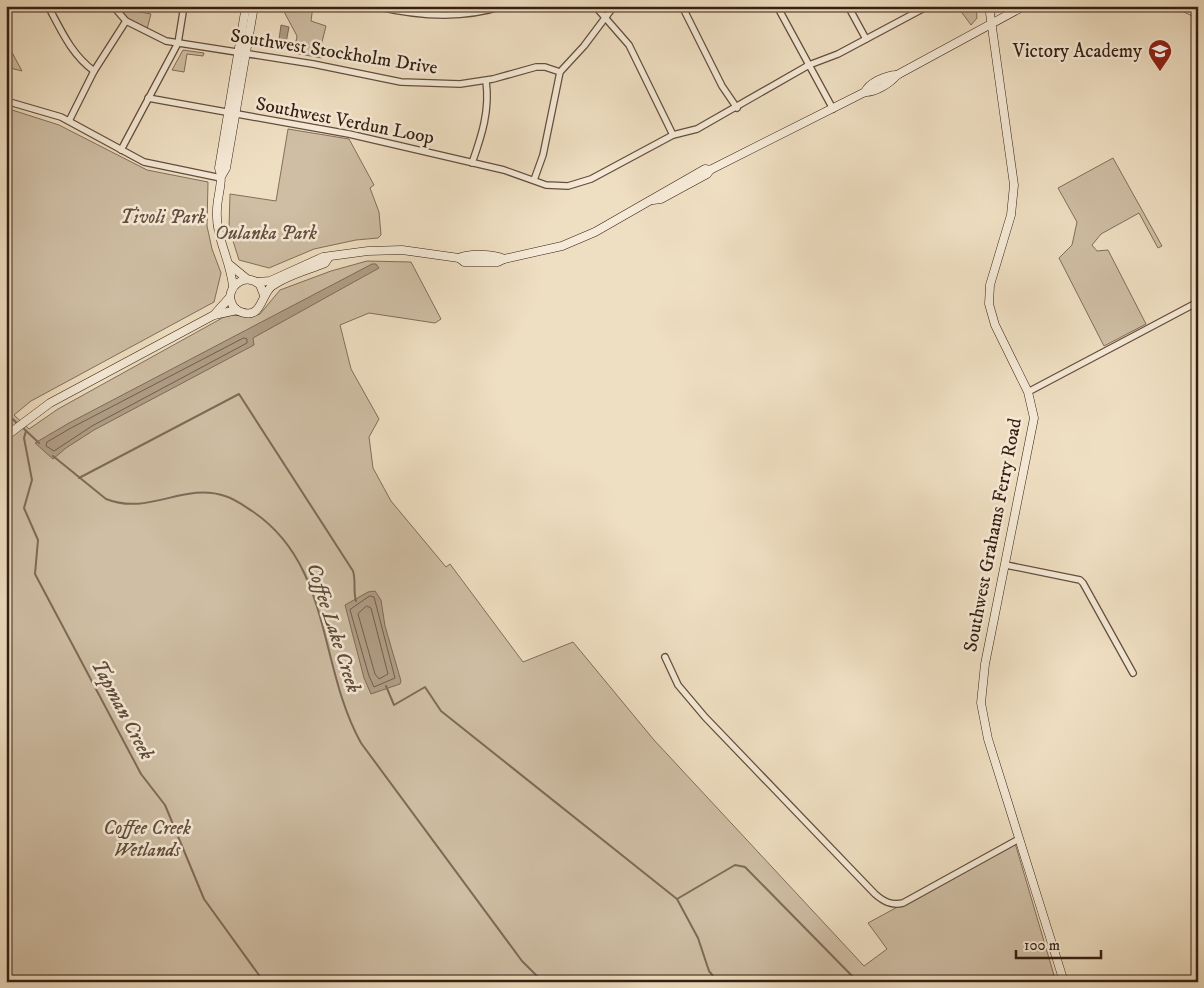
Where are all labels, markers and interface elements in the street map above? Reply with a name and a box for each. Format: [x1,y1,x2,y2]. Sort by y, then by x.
street label: Southwest Stockholm Drive [229,24,439,80]
school or university icon: Victory Academy [1147,38,1173,72]
place label: Victory Academy [1012,40,1143,63]
street label: Southwest Verdun Loop [254,92,436,150]
park label: Tivoli Park [120,206,206,229]
park label: Oulanka Park [215,222,317,245]
street label: Southwest Grahams Ferry Road [959,416,1027,654]
water label: Coffee Lake Creek [300,560,366,697]
water label: Tapman Creek [85,656,159,765]
park label: Coffee Creek Wetlands [103,817,191,862]
scale bar [1016,928,1102,960]
text: 100 m [1024,936,1060,955]

